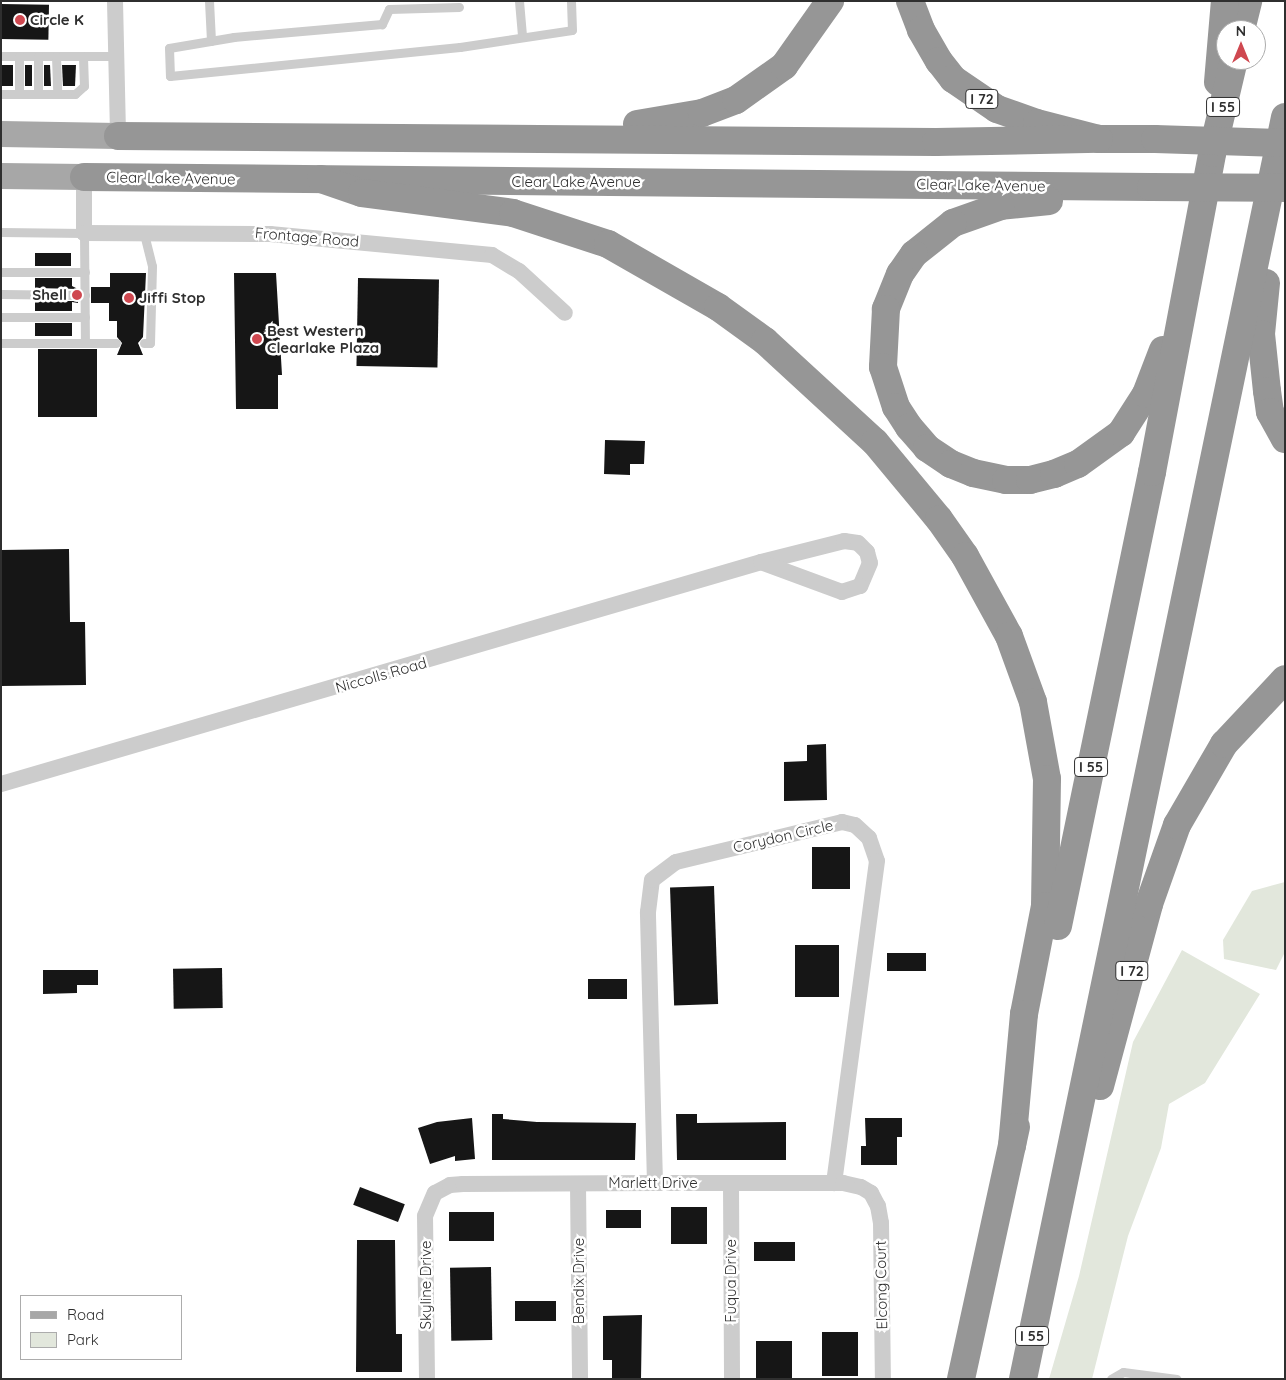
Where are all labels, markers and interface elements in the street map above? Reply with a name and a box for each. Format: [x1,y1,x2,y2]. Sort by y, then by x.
place label: Circle K [30,11,84,29]
marker: Circle K [14,14,26,26]
north arrow [1216,20,1266,70]
text: N [1236,22,1246,40]
road number: I 72 [964,88,1000,110]
road number: I 55 [1206,95,1240,118]
street label: Clear Lake Avenue [106,168,236,188]
street label: Clear Lake Avenue [511,173,641,191]
street label: Clear Lake Avenue [916,175,1046,195]
street label: Frontage Road [254,223,360,251]
place label: Shell [32,286,67,304]
marker: Shell [71,289,83,301]
place label: Jiffi Stop [139,289,205,307]
marker: Jiffi Stop [123,292,135,304]
place label: Best Western Clearlake Plaza [267,321,379,356]
marker: Best Western Clearlake Plaza [251,333,263,345]
street label: Niccolls Road [333,653,429,697]
road number: I 55 [1074,756,1108,779]
street label: Corydon Circle [731,816,835,856]
road number: I 72 [1114,959,1150,982]
street label: Marlett Drive [608,1174,698,1192]
street label: Bendix Drive [570,1238,588,1324]
street label: Fuqua Drive [722,1239,740,1323]
street label: Elcong Court [871,1240,891,1330]
street label: Skyline Drive [417,1241,435,1329]
legend [20,1295,182,1360]
text: Road [67,1305,104,1324]
road number: I 55 [1014,1324,1050,1348]
text: Park [67,1330,99,1349]

